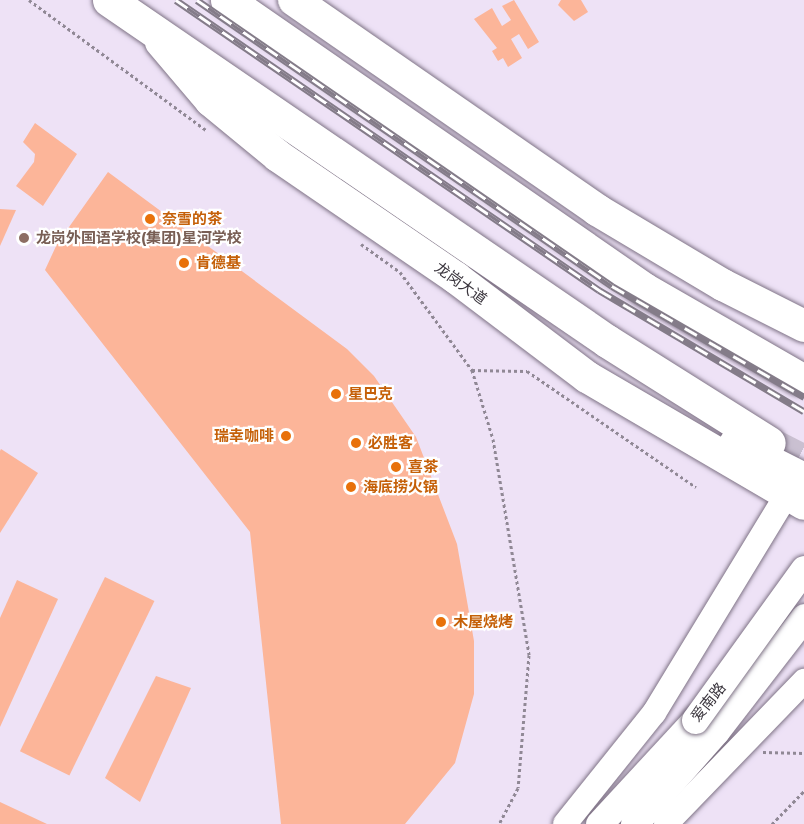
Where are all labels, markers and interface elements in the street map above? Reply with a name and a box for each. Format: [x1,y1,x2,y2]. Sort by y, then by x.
place label: 奈雪的茶 [162,210,222,228]
marker: 奈雪的茶 [143,212,157,226]
place label: 龙岗外国语学校(集团)星河学校 [36,229,242,247]
marker: 龙岗外国语学校(集团)星河学校 [17,231,31,245]
place label: 肯德基 [196,254,241,272]
marker: 肯德基 [177,256,191,270]
street label: 龙岗大道 [431,258,491,308]
place label: 星巴克 [348,385,393,403]
marker: 星巴克 [329,387,343,401]
place label: 瑞幸咖啡 [214,427,274,445]
marker: 瑞幸咖啡 [279,429,293,443]
place label: 必胜客 [368,434,413,452]
marker: 必胜客 [349,436,363,450]
place label: 喜茶 [408,458,438,476]
marker: 喜茶 [389,460,403,474]
place label: 海底捞火锅 [363,478,438,496]
marker: 海底捞火锅 [344,480,358,494]
place label: 木屋烧烤 [453,613,513,631]
marker: 木屋烧烤 [434,615,448,629]
street label: 爱南路 [687,679,729,725]

